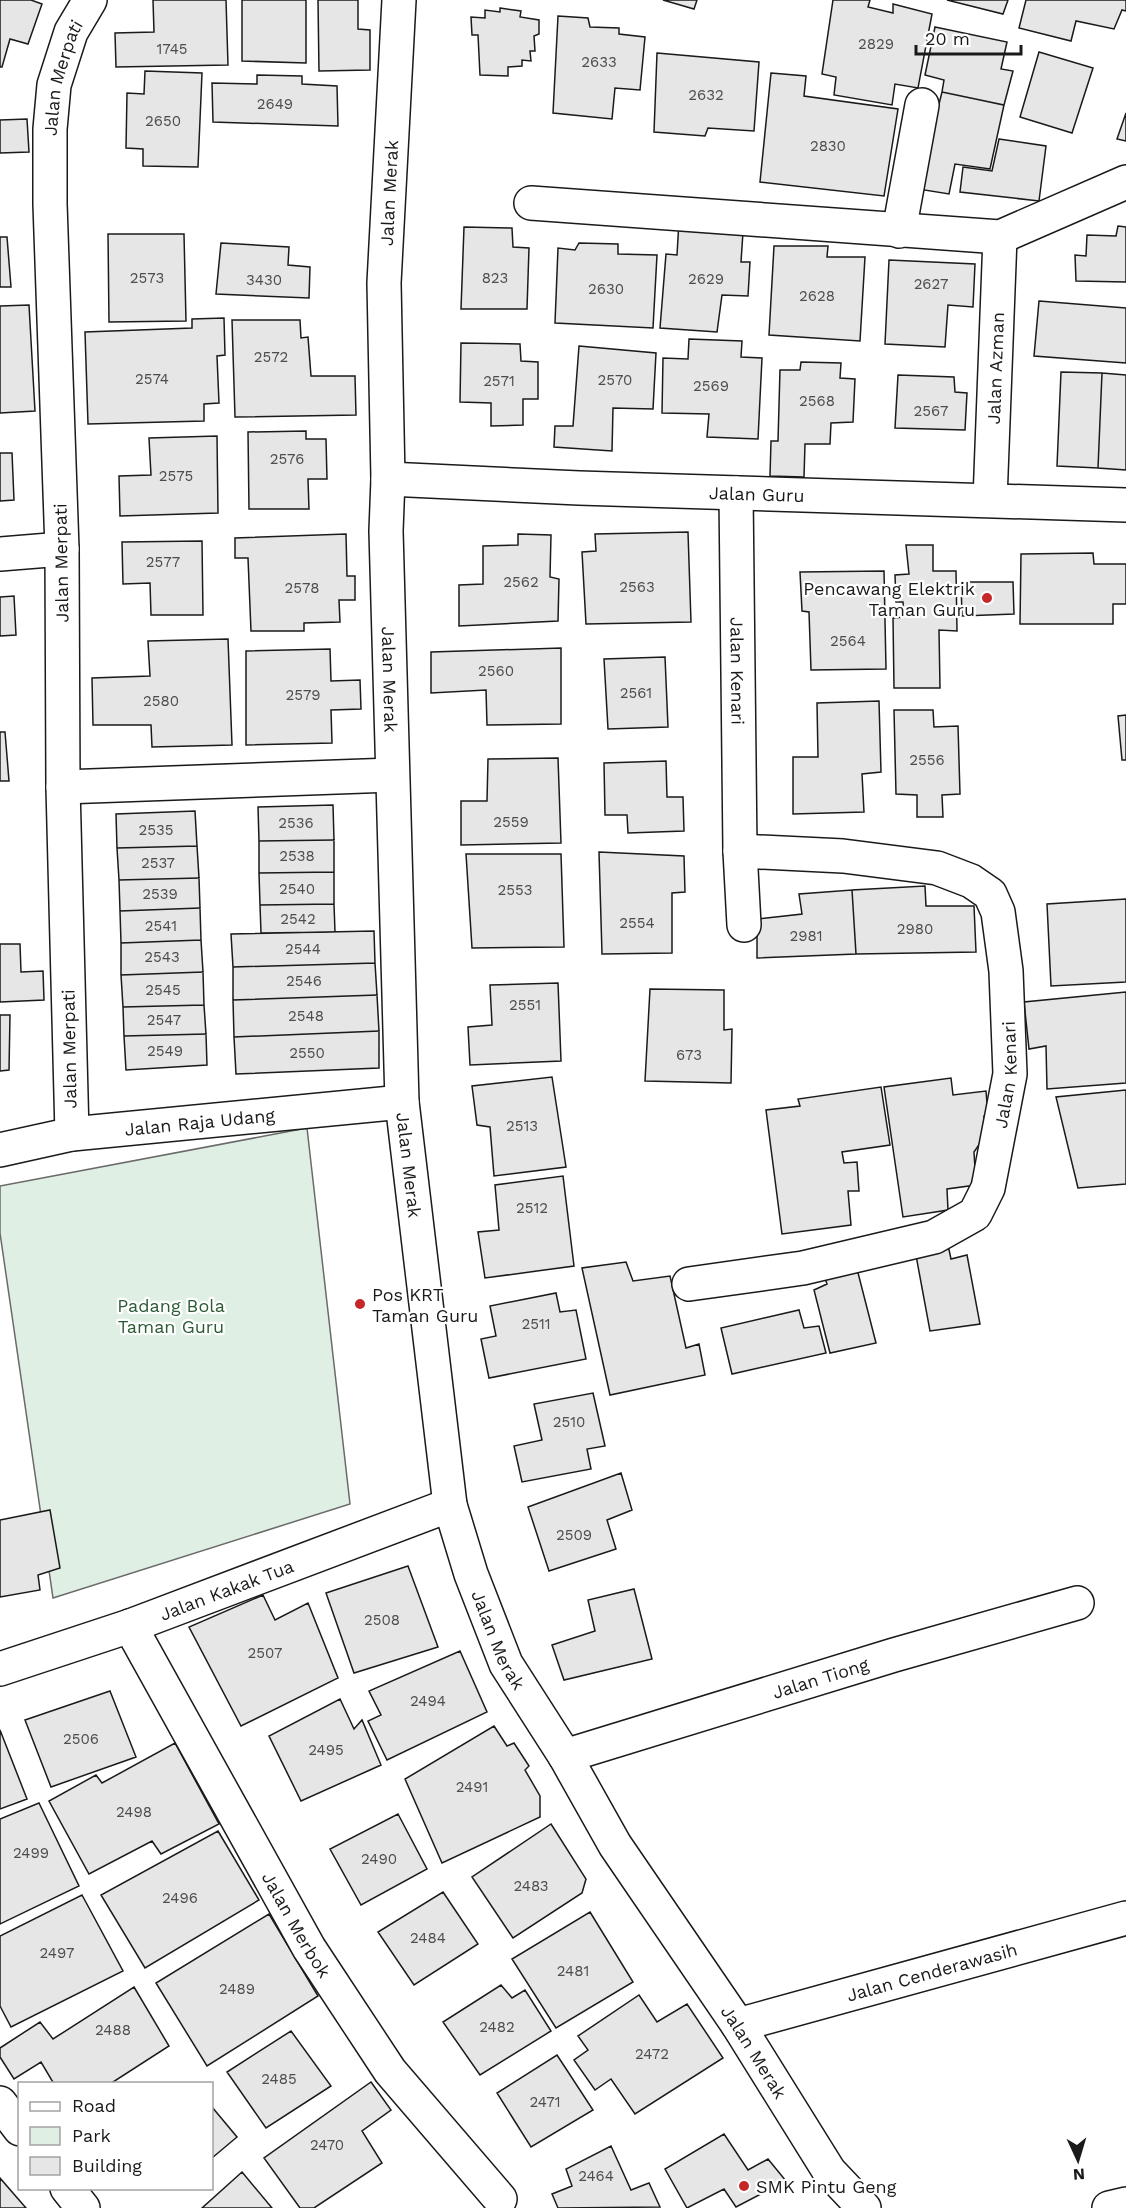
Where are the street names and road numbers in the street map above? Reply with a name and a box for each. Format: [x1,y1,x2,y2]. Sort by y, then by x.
street label: Jalan Merpati [40,16,86,136]
street label: Jalan Merak [376,139,402,247]
street label: Jalan Azman [982,312,1008,425]
street label: Jalan Guru [709,482,805,506]
street label: Jalan Merpati [49,503,73,623]
street label: Jalan Kenari [727,617,749,725]
street label: Jalan Merak [378,626,402,733]
street label: Jalan Merpati [57,989,81,1109]
street label: Jalan Kenari [989,1021,1021,1130]
street label: Jalan Raja Udang [124,1104,276,1139]
street label: Jalan Merak [393,1111,426,1219]
street label: Jalan Kakak Tua [156,1555,296,1624]
street label: Jalan Merak [468,1587,530,1693]
street label: Jalan Tiong [770,1653,871,1702]
street label: Jalan Merbok [258,1868,336,1981]
street label: Jalan Cenderawasih [844,1938,1020,2005]
street label: Jalan Merak [717,2001,792,2102]

